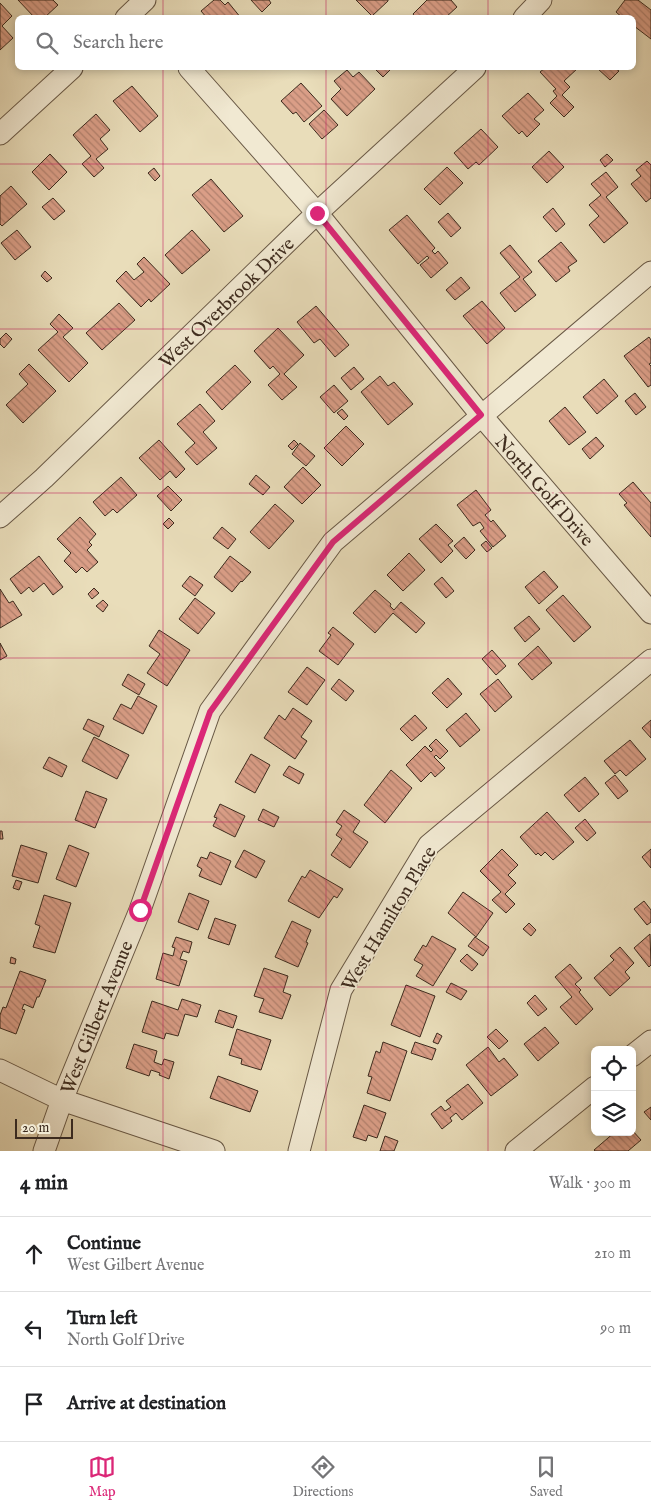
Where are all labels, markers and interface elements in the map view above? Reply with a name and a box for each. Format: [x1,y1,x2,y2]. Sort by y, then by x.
search box [15,15,636,70]
icon: search [33,29,61,57]
text: Search here [73,31,164,55]
route end [306,202,329,225]
street label: West Overbrook Drive [155,232,300,374]
street label: North Golf Drive [489,431,599,552]
street label: West Hamilton Place [337,842,443,996]
route start [129,899,152,922]
street label: West Gilbert Avenue [56,937,140,1098]
map controls [591,1046,636,1136]
button: locate [591,1046,636,1091]
button: layers [591,1091,636,1136]
scale bar [15,1116,72,1139]
text: 20 m [22,1119,49,1137]
text: 4 min [20,1170,68,1197]
text: Walk · 300 m [549,1174,631,1194]
text: Continue [67,1232,141,1256]
icon: ahead [20,1240,48,1268]
text: 210 m [594,1244,631,1264]
text: West Gilbert Avenue [67,1256,204,1276]
text: Turn left [67,1307,138,1331]
icon: left [20,1315,48,1343]
text: 90 m [600,1319,631,1339]
text: North Golf Drive [67,1331,185,1351]
icon: arrive [20,1390,48,1418]
text: Arrive at destination [67,1392,226,1416]
tab: Map [88,1453,116,1501]
tab: Directions [292,1453,353,1501]
tab: Saved [530,1453,563,1501]

